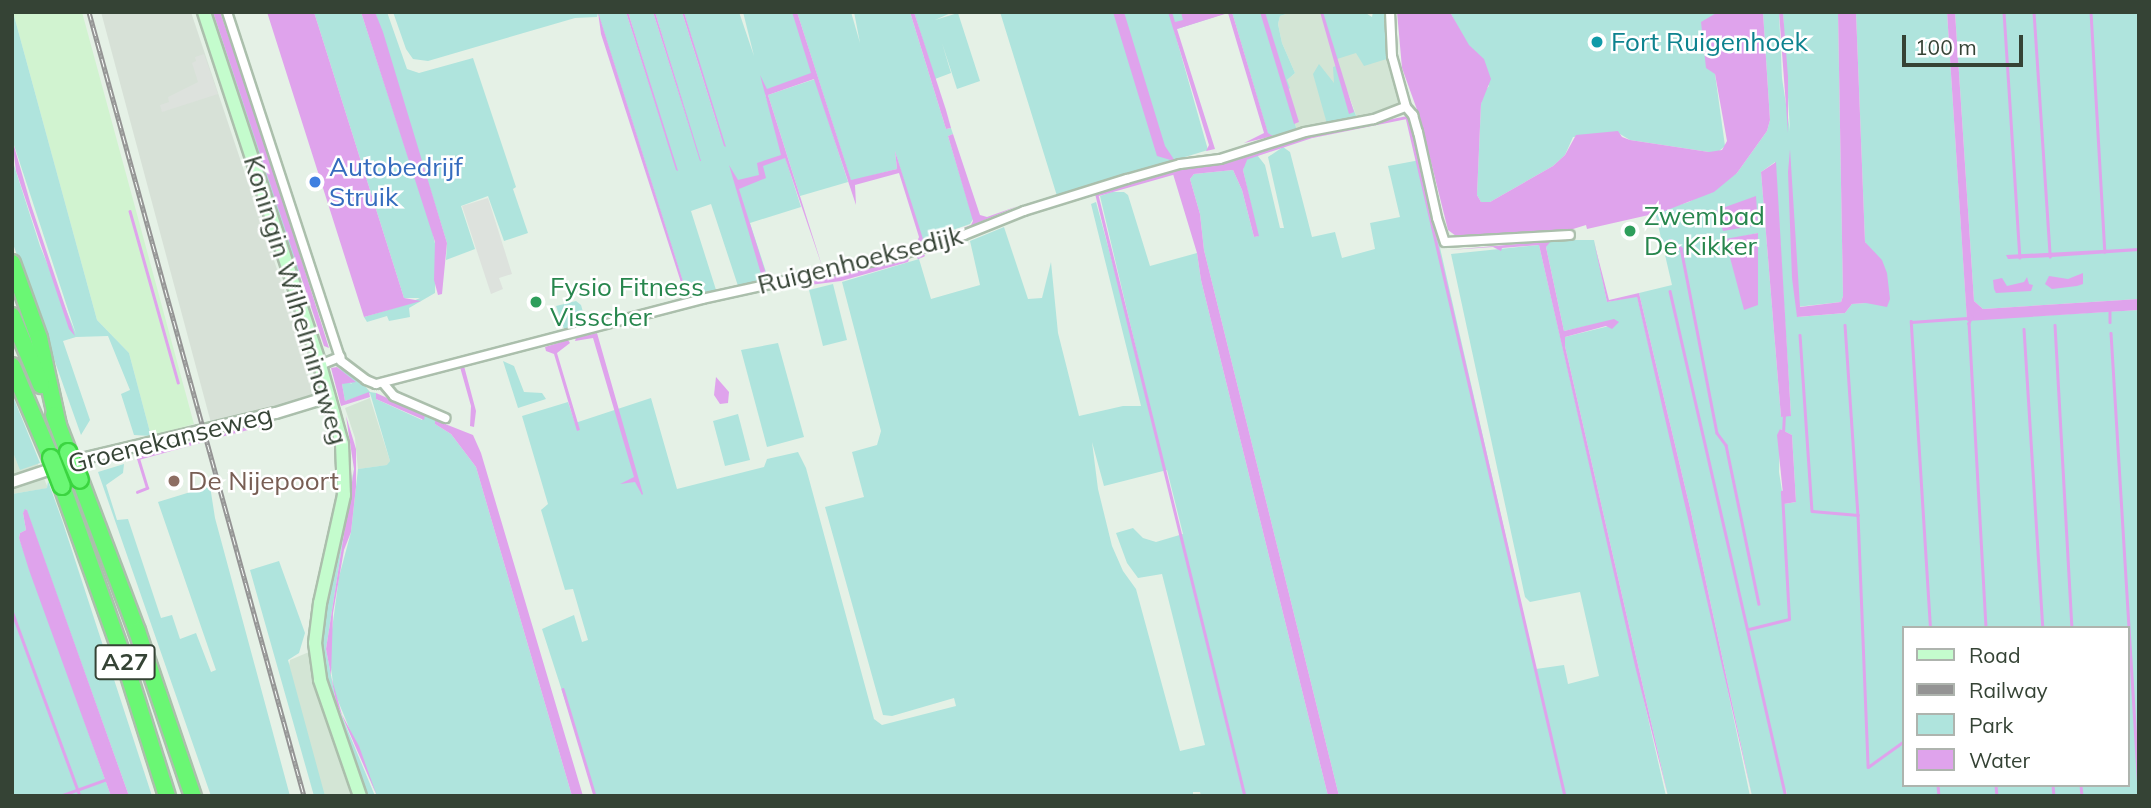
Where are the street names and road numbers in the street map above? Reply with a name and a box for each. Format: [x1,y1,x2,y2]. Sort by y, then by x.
street label: Koningin Wilhelminaweg [237,152,355,448]
street label: Ruigenhoeksedijk [754,219,966,301]
street label: Groenekanseweg [64,398,276,480]
road number: A27 [94,642,156,682]

